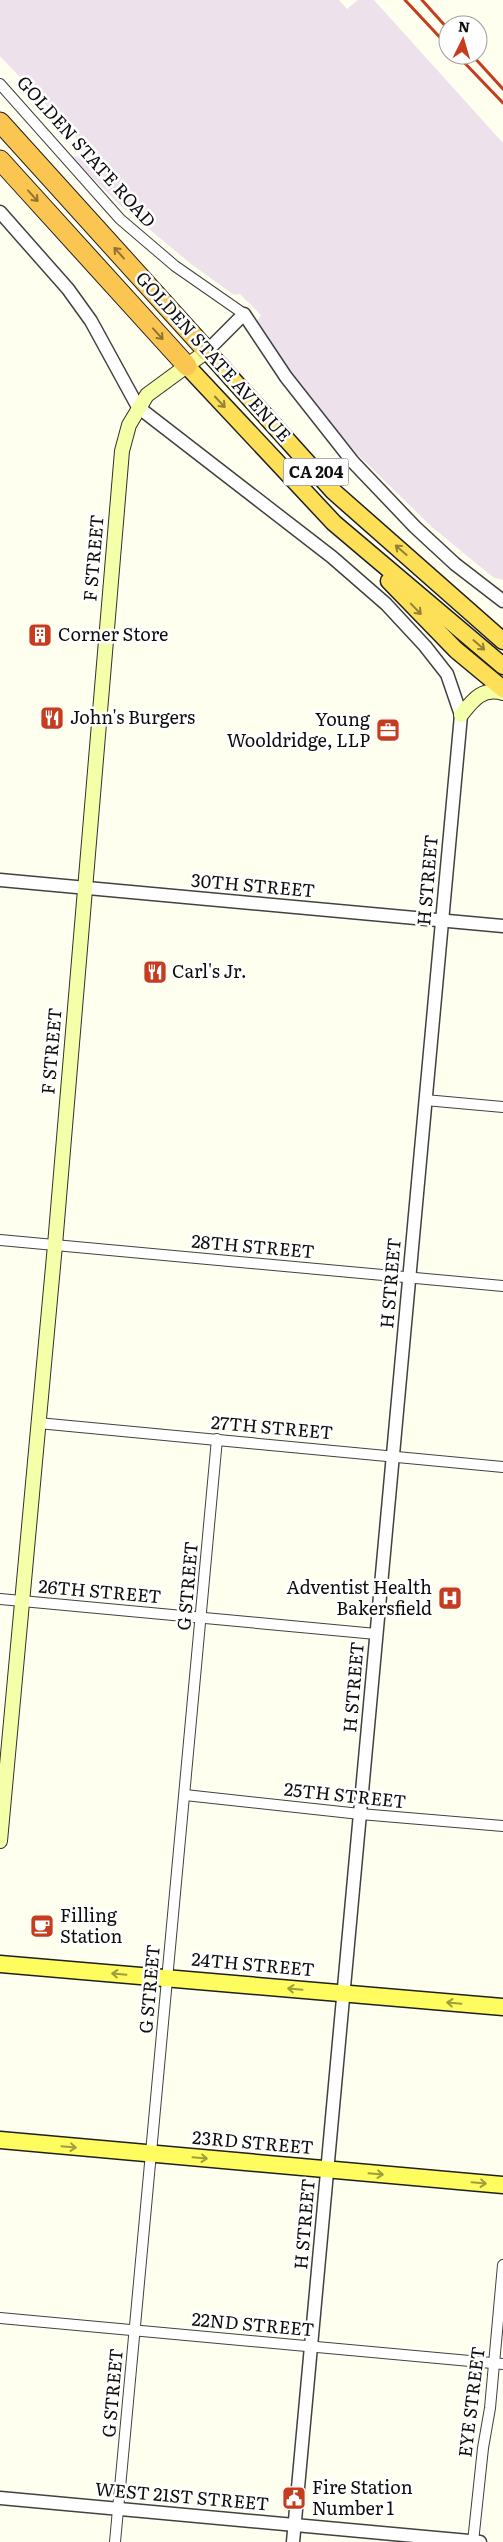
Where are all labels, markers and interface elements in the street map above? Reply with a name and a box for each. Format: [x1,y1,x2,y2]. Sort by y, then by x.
north arrow [438,15,488,65]
text: N [457,16,471,37]
street label: GOLDEN STATE ROAD [11,69,163,233]
one-way arrow [27,190,39,203]
one-way arrow [113,246,125,259]
street label: GOLDEN STATE AVENUE [130,265,298,447]
one-way arrow [152,327,163,340]
one-way arrow [214,396,226,408]
road number: CA 204 [284,458,348,486]
street label: F STREET [75,513,110,602]
one-way arrow [394,544,407,556]
one-way arrow [410,603,422,615]
place label: Corner Store [58,620,168,647]
building icon: Corner Store [27,622,53,648]
one-way arrow [472,639,485,651]
place label: John's Burgers [70,703,195,730]
restaurant icon: John's Burgers [39,705,65,731]
place label: Young Wooldridge, LLP [227,705,371,753]
office icon: Young Wooldridge, LLP [375,717,401,743]
street label: H STREET [409,833,444,926]
street label: 30TH STREET [190,866,316,903]
place label: Carl's Jr. [172,957,247,984]
restaurant icon: Carl's Jr. [142,959,168,985]
street label: F STREET [33,1006,68,1095]
street label: 28TH STREET [190,1227,316,1264]
street label: H STREET [372,1236,407,1329]
street label: 27TH STREET [210,1408,334,1445]
street label: G STREET [169,1540,204,1632]
street label: 26TH STREET [38,1572,163,1609]
place label: Adventist Health Bakersfield [287,1573,432,1621]
hospital icon: Adventist Health Bakersfield [437,1585,463,1611]
street label: H STREET [335,1640,370,1733]
street label: 25TH STREET [283,1775,408,1814]
place label: Filling Station [60,1901,122,1949]
cafe icon: Filling Station [29,1913,55,1939]
street label: G STREET [131,1943,166,2035]
street label: 24TH STREET [190,1945,316,1982]
one-way arrow [112,1969,128,1979]
one-way arrow [287,1985,303,1994]
one-way arrow [447,1998,463,2007]
street label: 23RD STREET [191,2123,315,2160]
one-way arrow [60,2142,76,2151]
one-way arrow [192,2153,208,2163]
one-way arrow [368,2169,384,2179]
street label: H STREET [286,2177,321,2270]
one-way arrow [471,2178,487,2188]
street label: 22ND STREET [191,2305,316,2342]
street label: EYE STREET [450,2345,491,2459]
street label: G STREET [94,2347,129,2439]
place label: Fire Station Number 1 [312,2473,413,2521]
street label: WEST 21ST STREET [94,2474,270,2517]
public building icon: Fire Station Number 1 [281,2485,307,2511]

